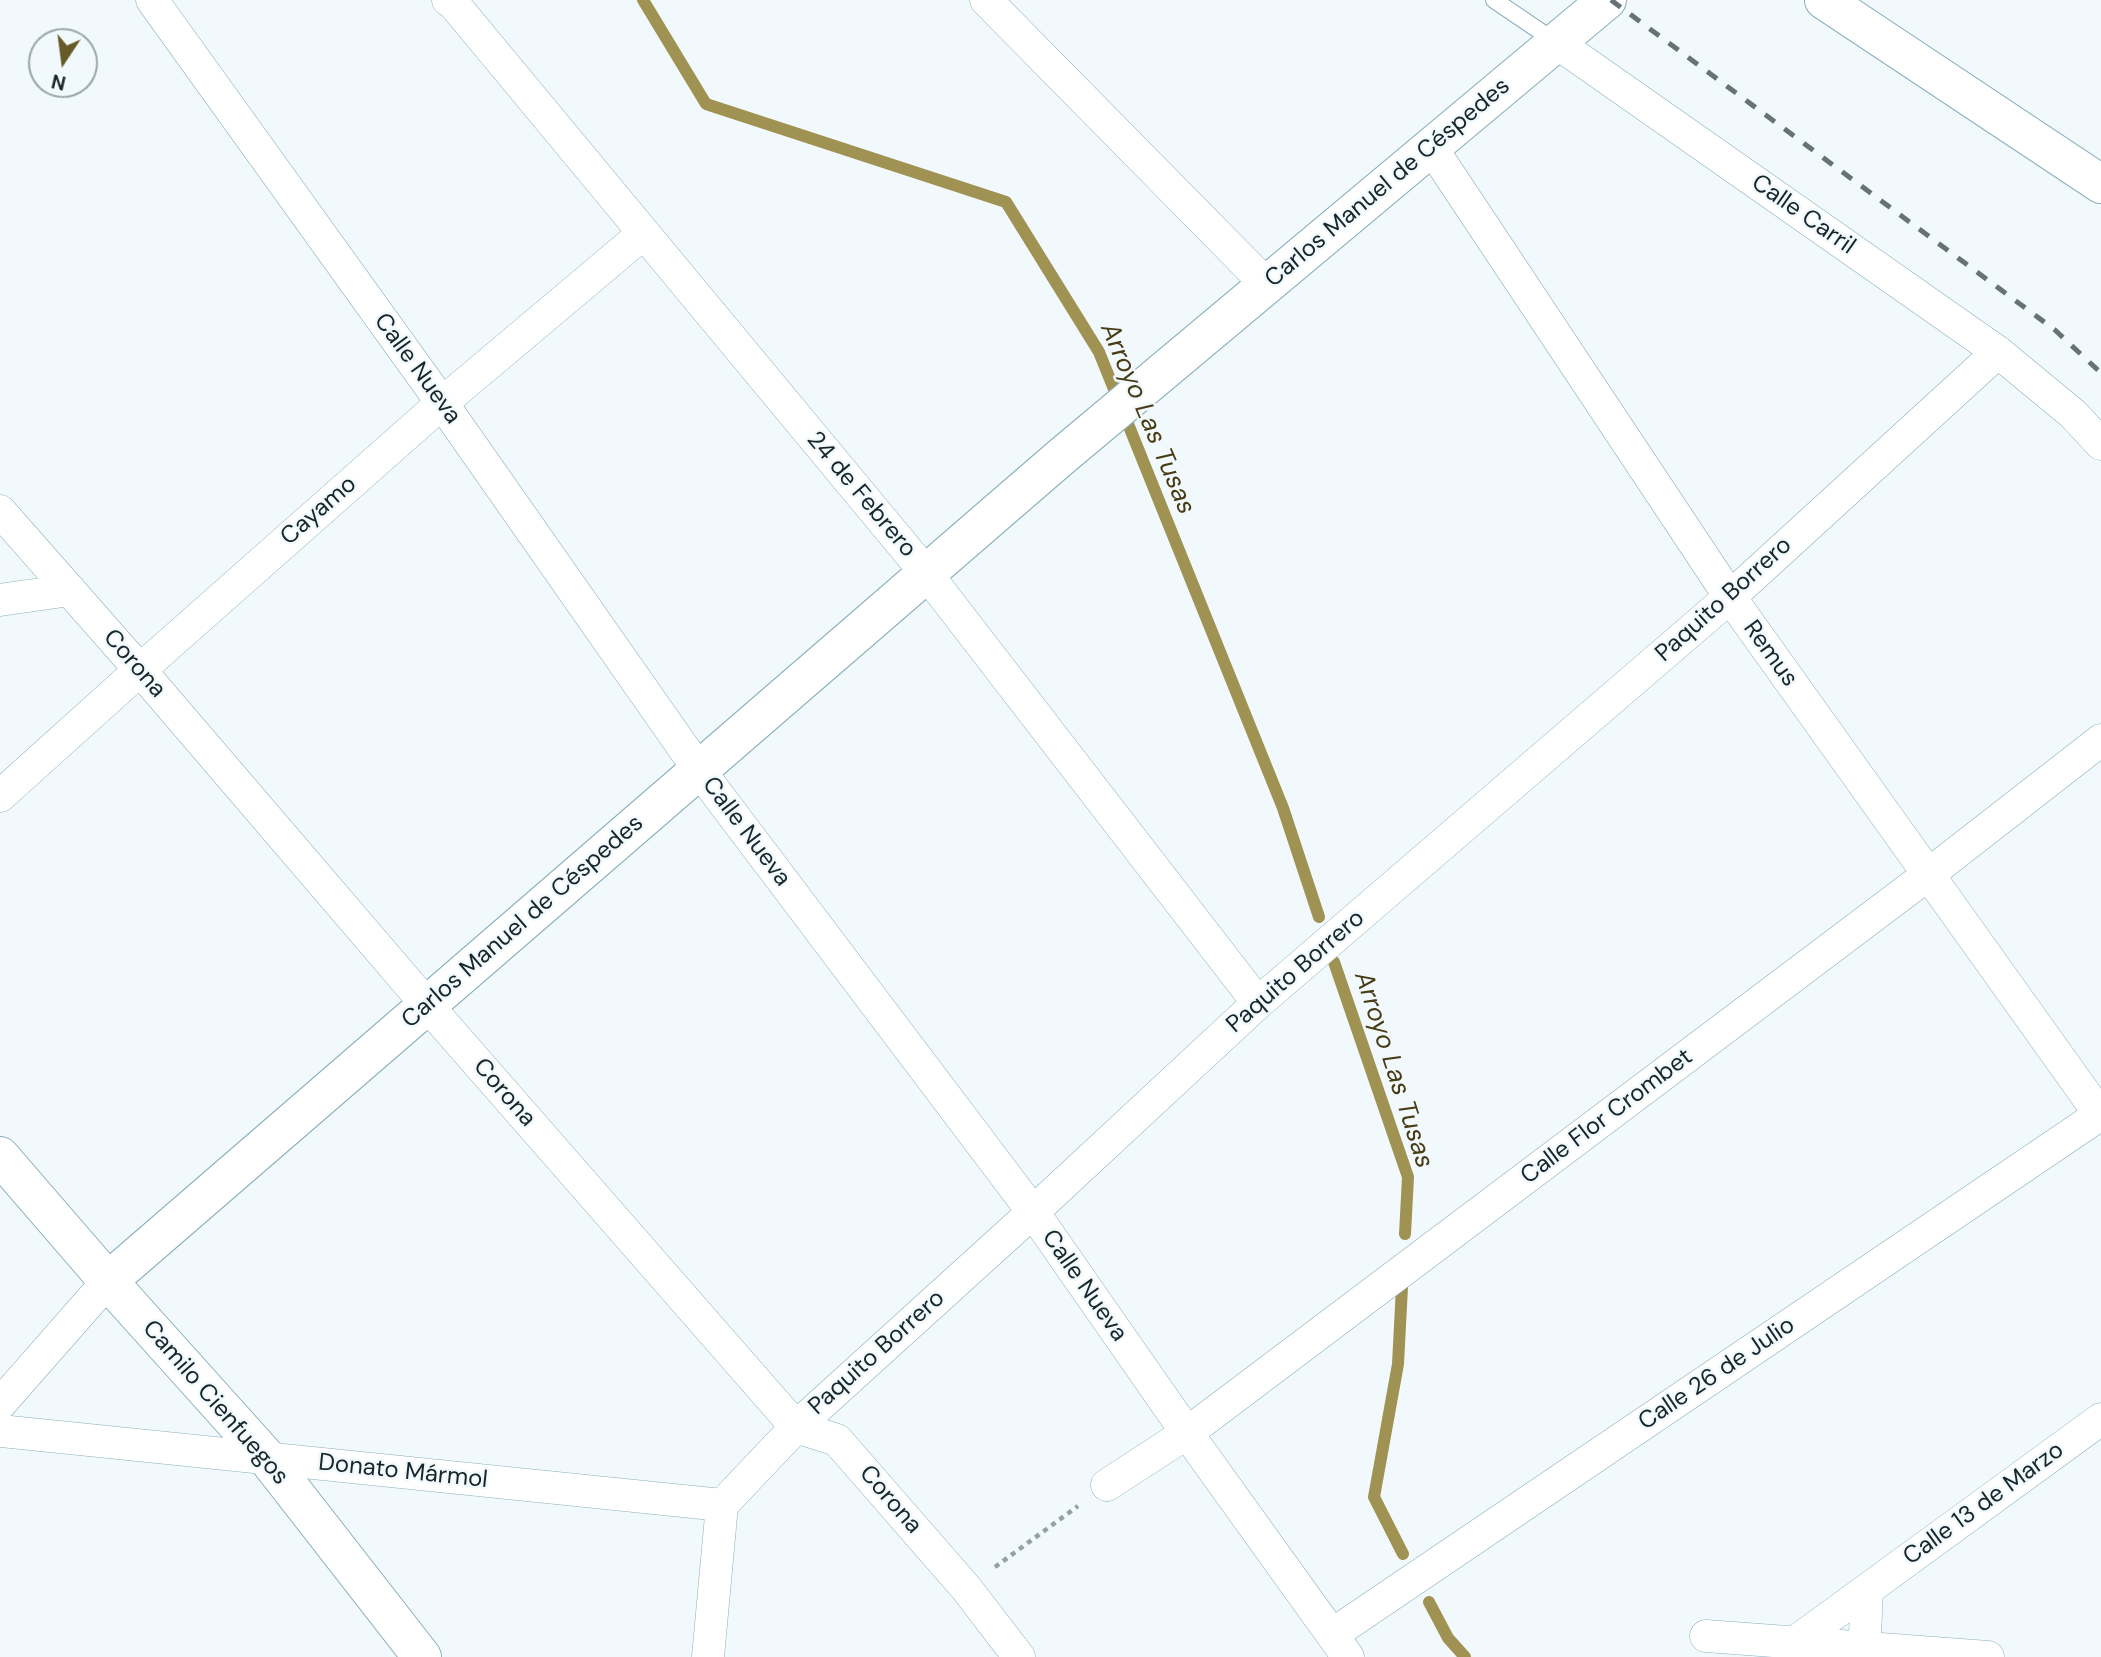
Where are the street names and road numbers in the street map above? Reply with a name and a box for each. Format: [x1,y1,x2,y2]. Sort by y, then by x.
street label: Carlos Manuel de Céspedes [1260,72,1516,294]
street label: Calle Carril [1746,169,1860,261]
street label: Calle Nueva [367,308,467,430]
street label: 24 de Febrero [800,426,922,564]
street label: Cayamo [275,470,363,552]
street label: Paquito Borrero [1650,531,1798,669]
street label: Remus [1736,615,1804,693]
street label: Corona [97,624,171,704]
street label: Calle Nueva [696,772,796,892]
street label: Carlos Manuel de Céspedes [396,809,650,1035]
street label: Paquito Borrero [1221,904,1371,1040]
street label: Calle Flor Crombet [1515,1043,1699,1191]
street label: Corona [467,1053,541,1133]
street label: Calle Nueva [1035,1225,1133,1347]
street label: Paquito Borrero [803,1284,951,1422]
street label: Calle 26 de Julio [1633,1311,1801,1437]
street label: Camilo Cienfuegos [136,1315,294,1491]
street label: Calle 13 de Marzo [1898,1436,2070,1572]
street label: Donato Mármol [317,1449,489,1495]
street label: Corona [853,1460,927,1540]

